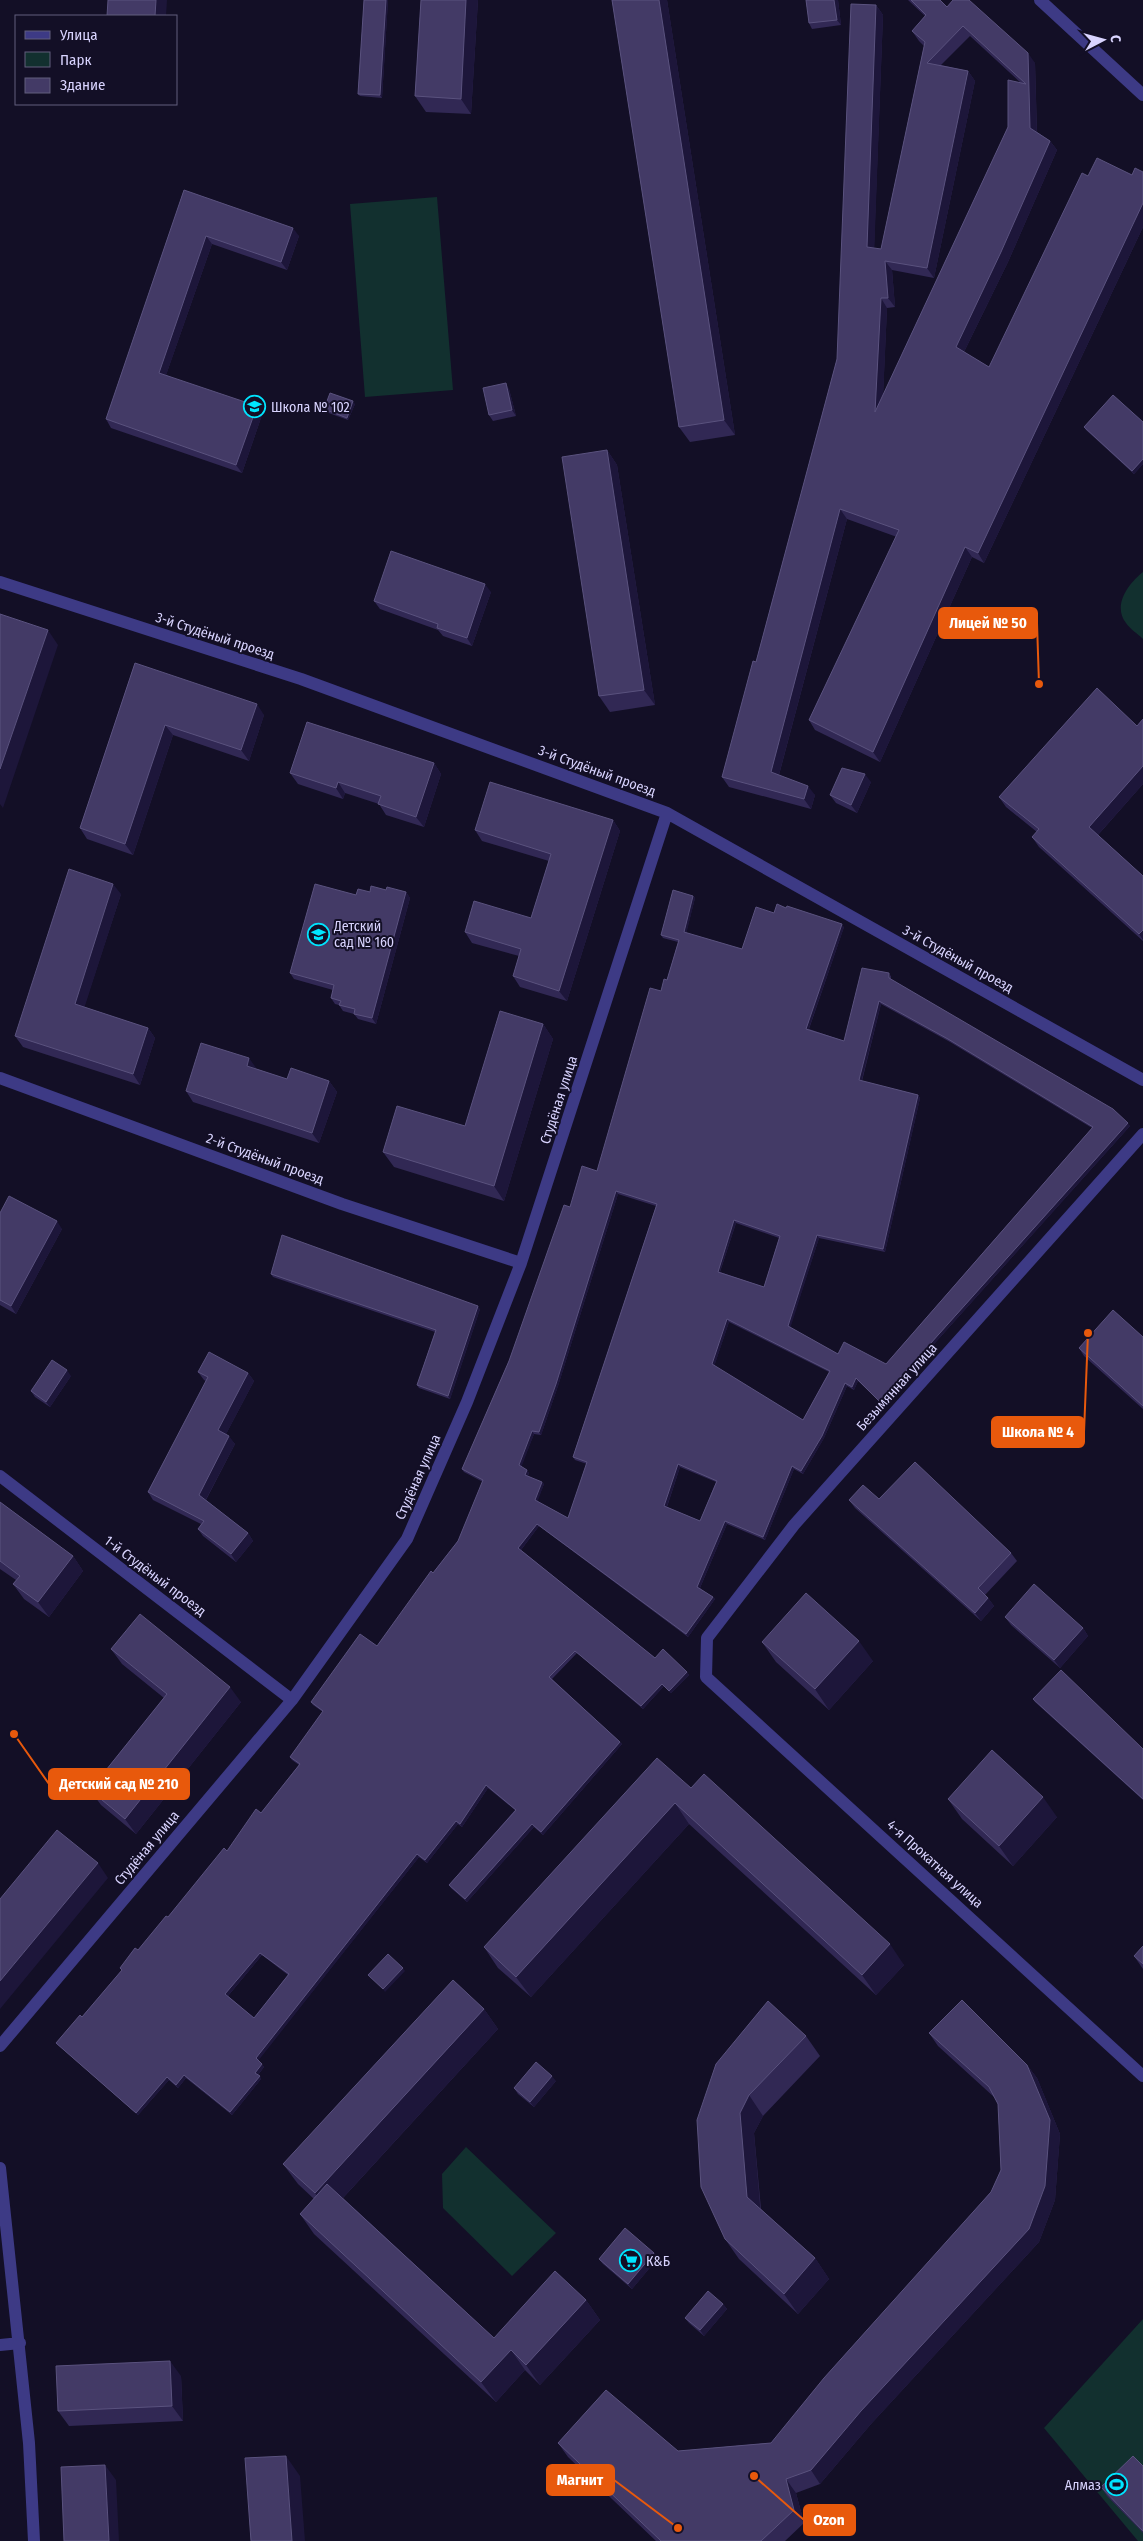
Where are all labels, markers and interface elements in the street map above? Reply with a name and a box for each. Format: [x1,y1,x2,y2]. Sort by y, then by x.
legend [15,15,178,105]
north arrow [1078,15,1128,65]
text: Улица [59,26,98,44]
text: С [1107,34,1124,44]
text: Парк [60,51,91,69]
text: Здание [60,76,106,94]
school or university icon: Школа № 102 [243,395,267,419]
place label: Школа № 102 [271,399,350,416]
callout: Лицей № 50 [939,608,1037,638]
street label: 3-й Студёный проезд [153,609,277,663]
text: Лицей № 50 [949,614,1027,632]
street label: 3-й Студёный проезд [536,742,658,800]
place label: Детский сад № 160 [333,918,394,951]
school or university icon: Детский сад № 160 [306,922,330,946]
street label: 3-й Студёный проезд [900,922,1016,996]
street label: Студёная улица [537,1054,581,1146]
street label: 2-й Студёный проезд [204,1130,326,1188]
street label: Безымянная улица [853,1340,941,1434]
callout: Школа № 4 [992,1417,1084,1447]
text: Школа № 4 [1002,1423,1074,1441]
street label: Студёная улица [392,1432,444,1522]
street label: 1-й Студёный проезд [101,1532,209,1620]
callout: Детский сад № 210 [49,1769,189,1799]
text: Детский сад № 210 [58,1775,179,1793]
street label: Студёная улица [111,1807,183,1889]
street label: 4-я Прокатная улица [883,1816,987,1912]
supermarket icon: К&Б [618,2249,642,2273]
place label: К&Б [646,2253,670,2270]
callout: Магнит [547,2465,614,2495]
text: Магнит [557,2471,604,2489]
sports icon: Алмаз [1105,2473,1129,2497]
place label: Алмаз [1065,2477,1101,2494]
callout: Ozon [804,2505,855,2535]
text: Ozon [813,2511,845,2529]

